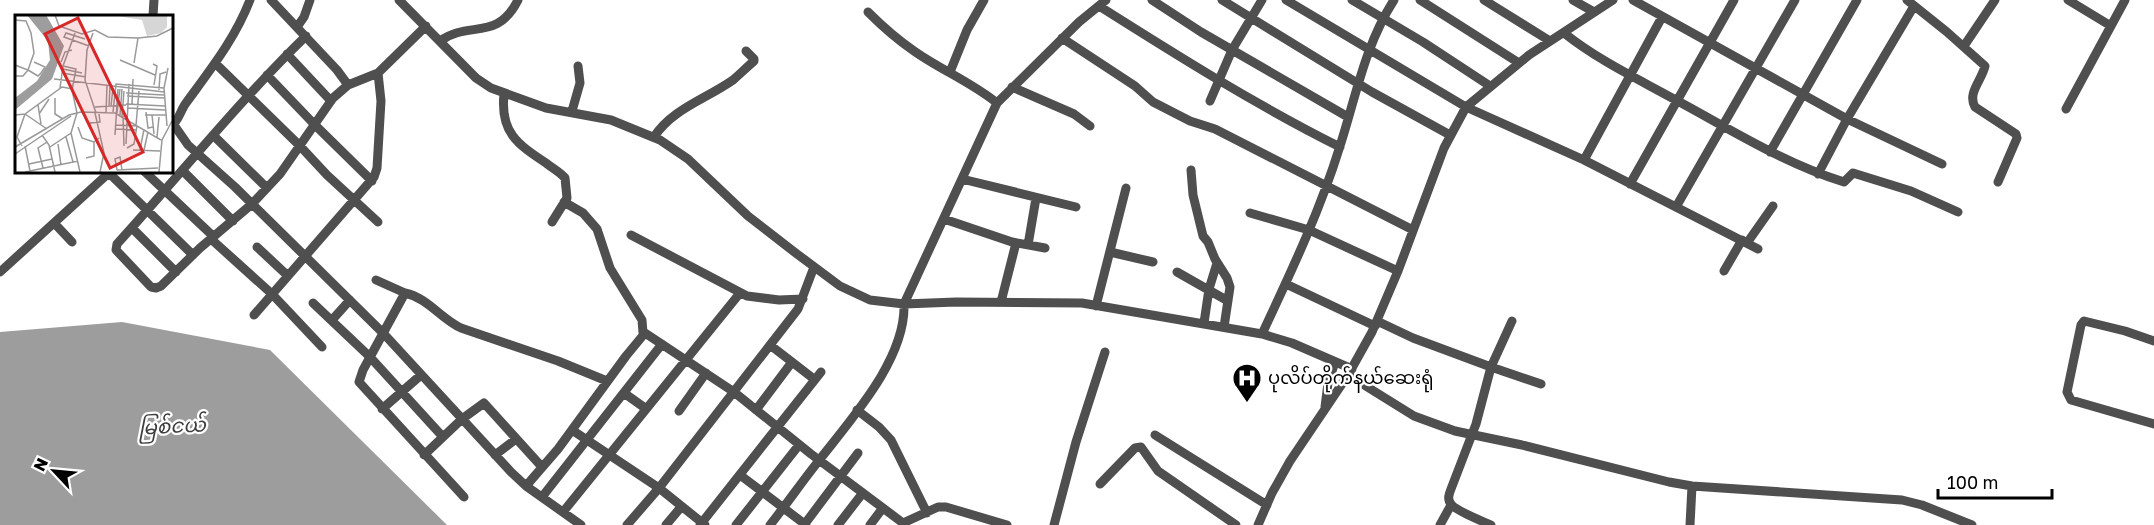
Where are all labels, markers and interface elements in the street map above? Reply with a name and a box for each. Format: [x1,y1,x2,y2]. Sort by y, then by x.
inset map [15,15,172,172]
hospital icon: ပုလိပ်တိုက်နယ်ဆေးရုံ [1231,362,1263,404]
place label: ပုလိပ်တိုက်နယ်ဆေးရုံ [1268,364,1433,393]
water label: မြစ်ငယ် [138,410,208,445]
north arrow [24,441,84,501]
text: N [29,455,52,474]
scale bar [1938,462,2052,500]
text: 100 m [1947,471,1998,493]

